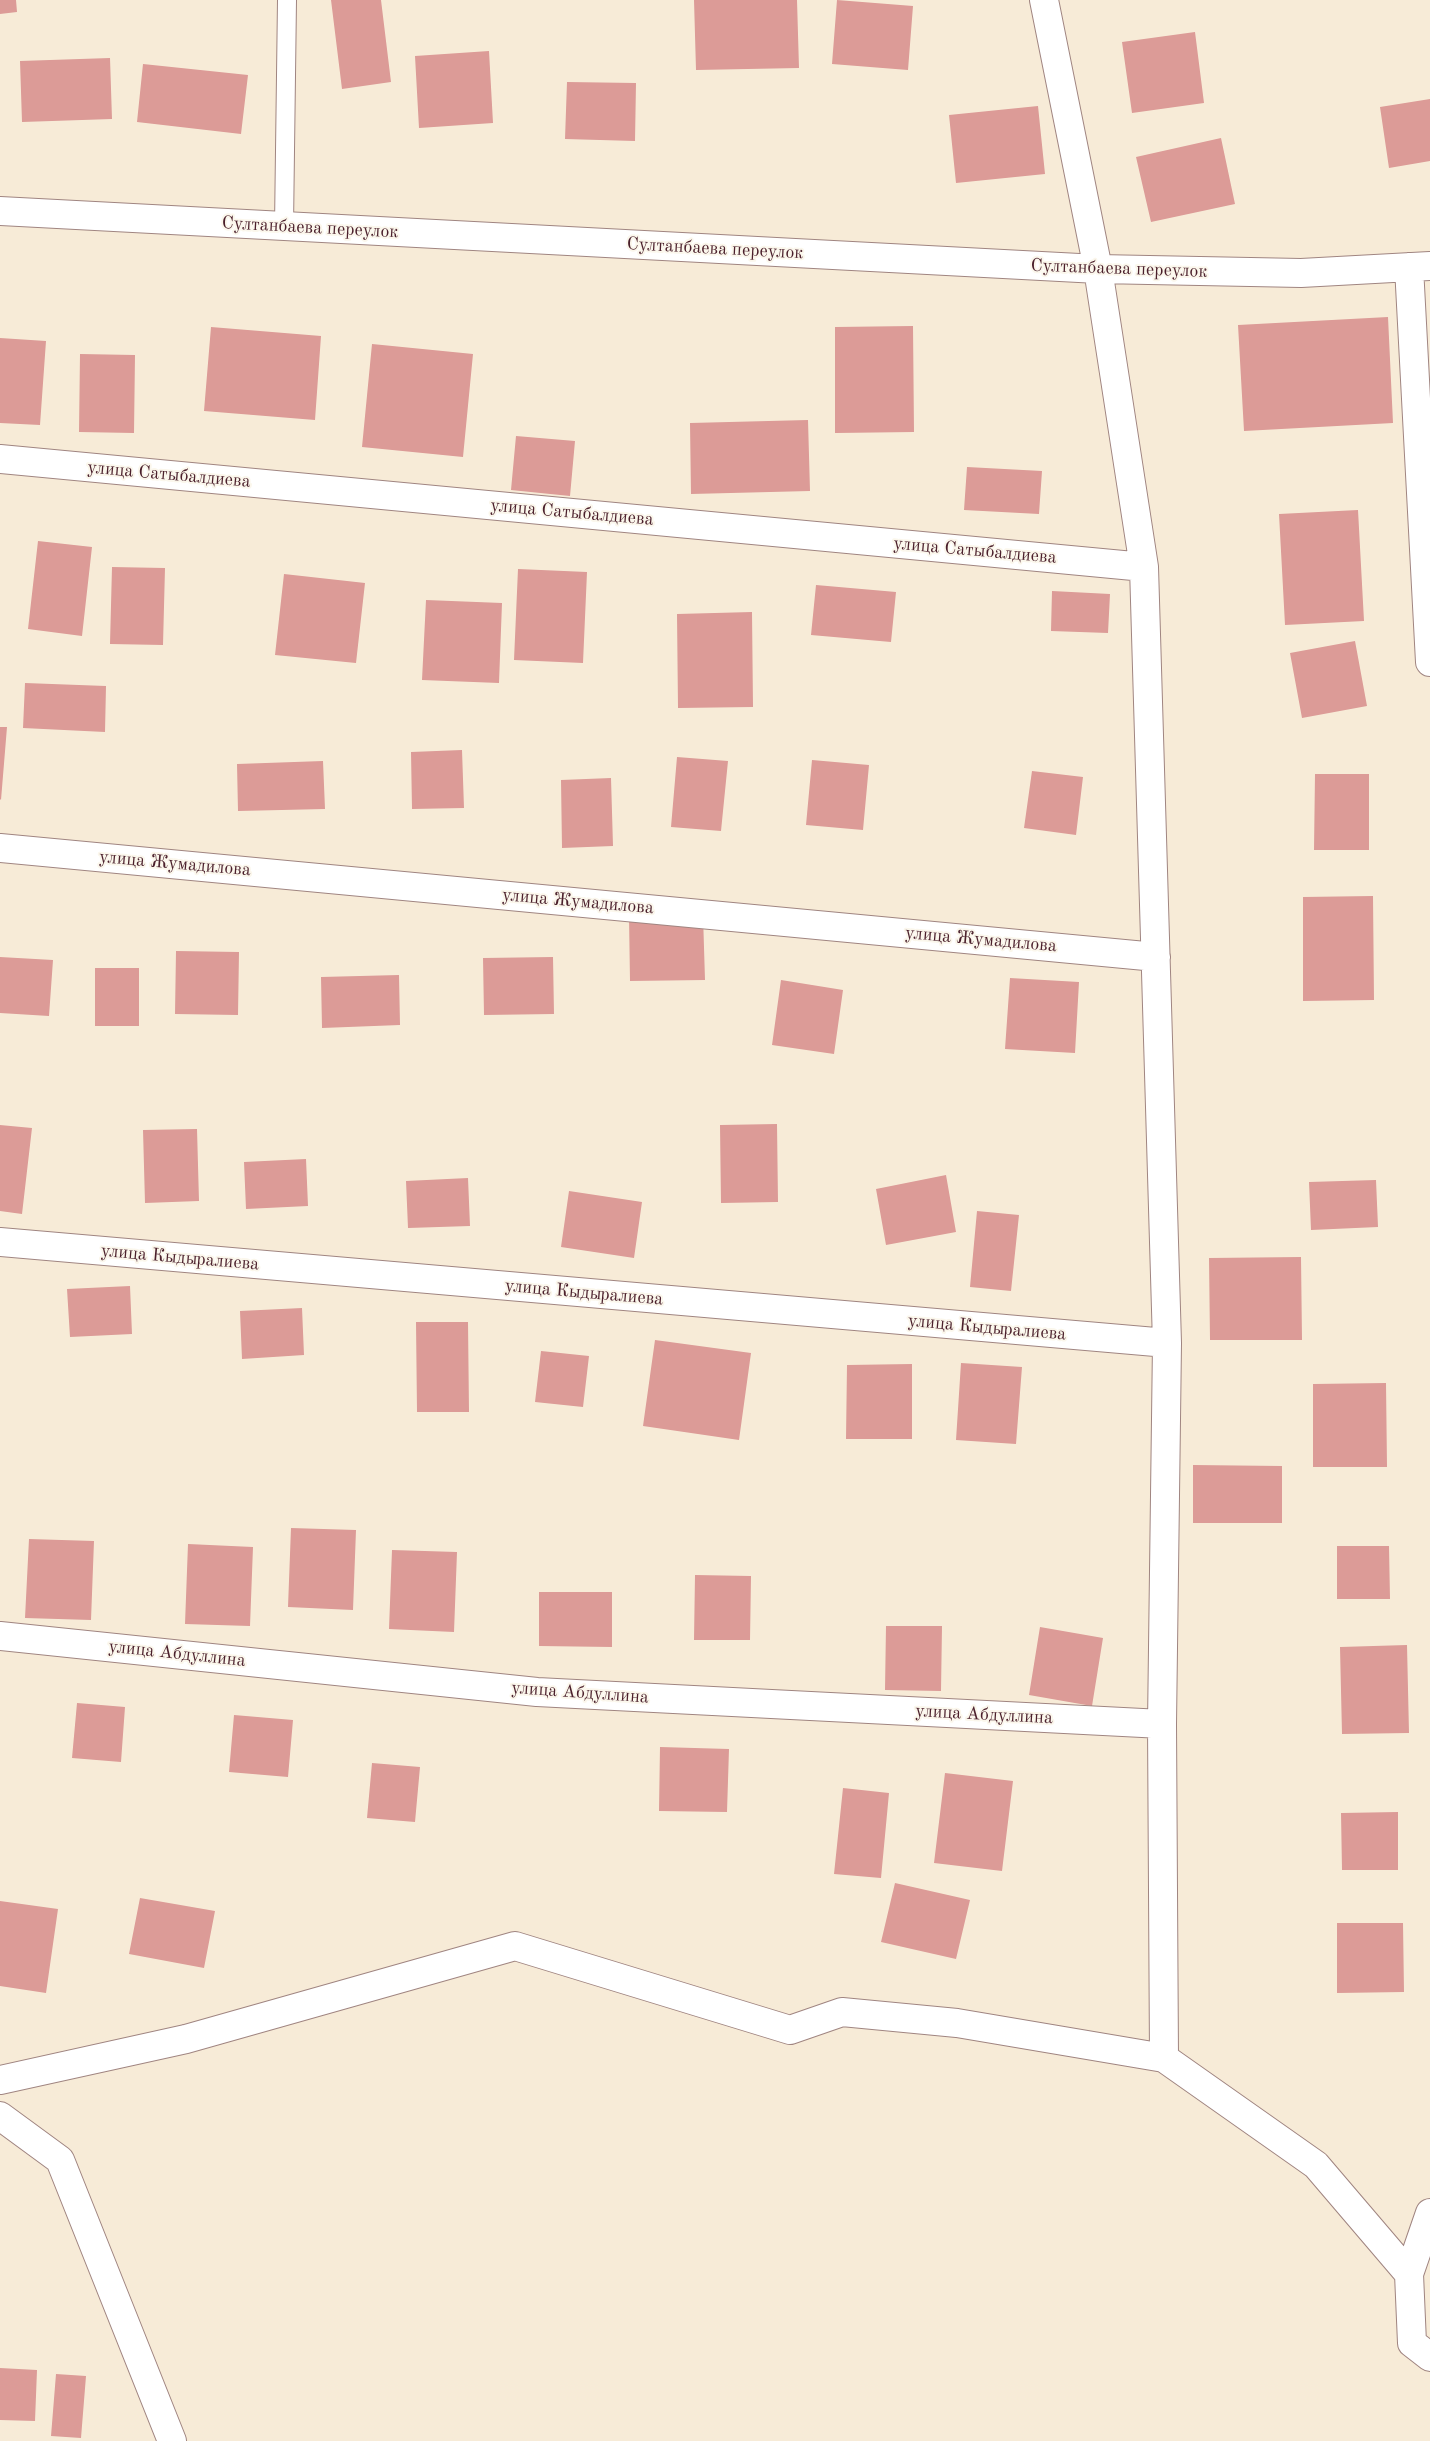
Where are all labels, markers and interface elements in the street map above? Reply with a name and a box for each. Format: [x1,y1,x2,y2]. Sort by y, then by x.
street label: Султанбаева переулок [221,213,399,243]
street label: Султанбаева переулок [626,234,804,264]
street label: Султанбаева переулок [1030,255,1208,283]
street label: улица Сатыбалдиева [87,457,251,493]
street label: улица Сатыбалдиева [490,495,654,531]
street label: улица Сатыбалдиева [893,533,1057,569]
street label: улица Жумадилова [98,847,252,881]
street label: улица Жумадилова [501,885,655,919]
street label: улица Жумадилова [904,923,1058,957]
street label: улица Кыдыралиева [100,1240,260,1276]
street label: улица Кыдыралиева [504,1275,664,1311]
street label: улица Кыдыралиева [907,1310,1067,1346]
street label: улица Абдуллина [107,1636,247,1672]
street label: улица Абдуллина [511,1677,649,1709]
street label: улица Абдуллина [915,1701,1053,1729]

